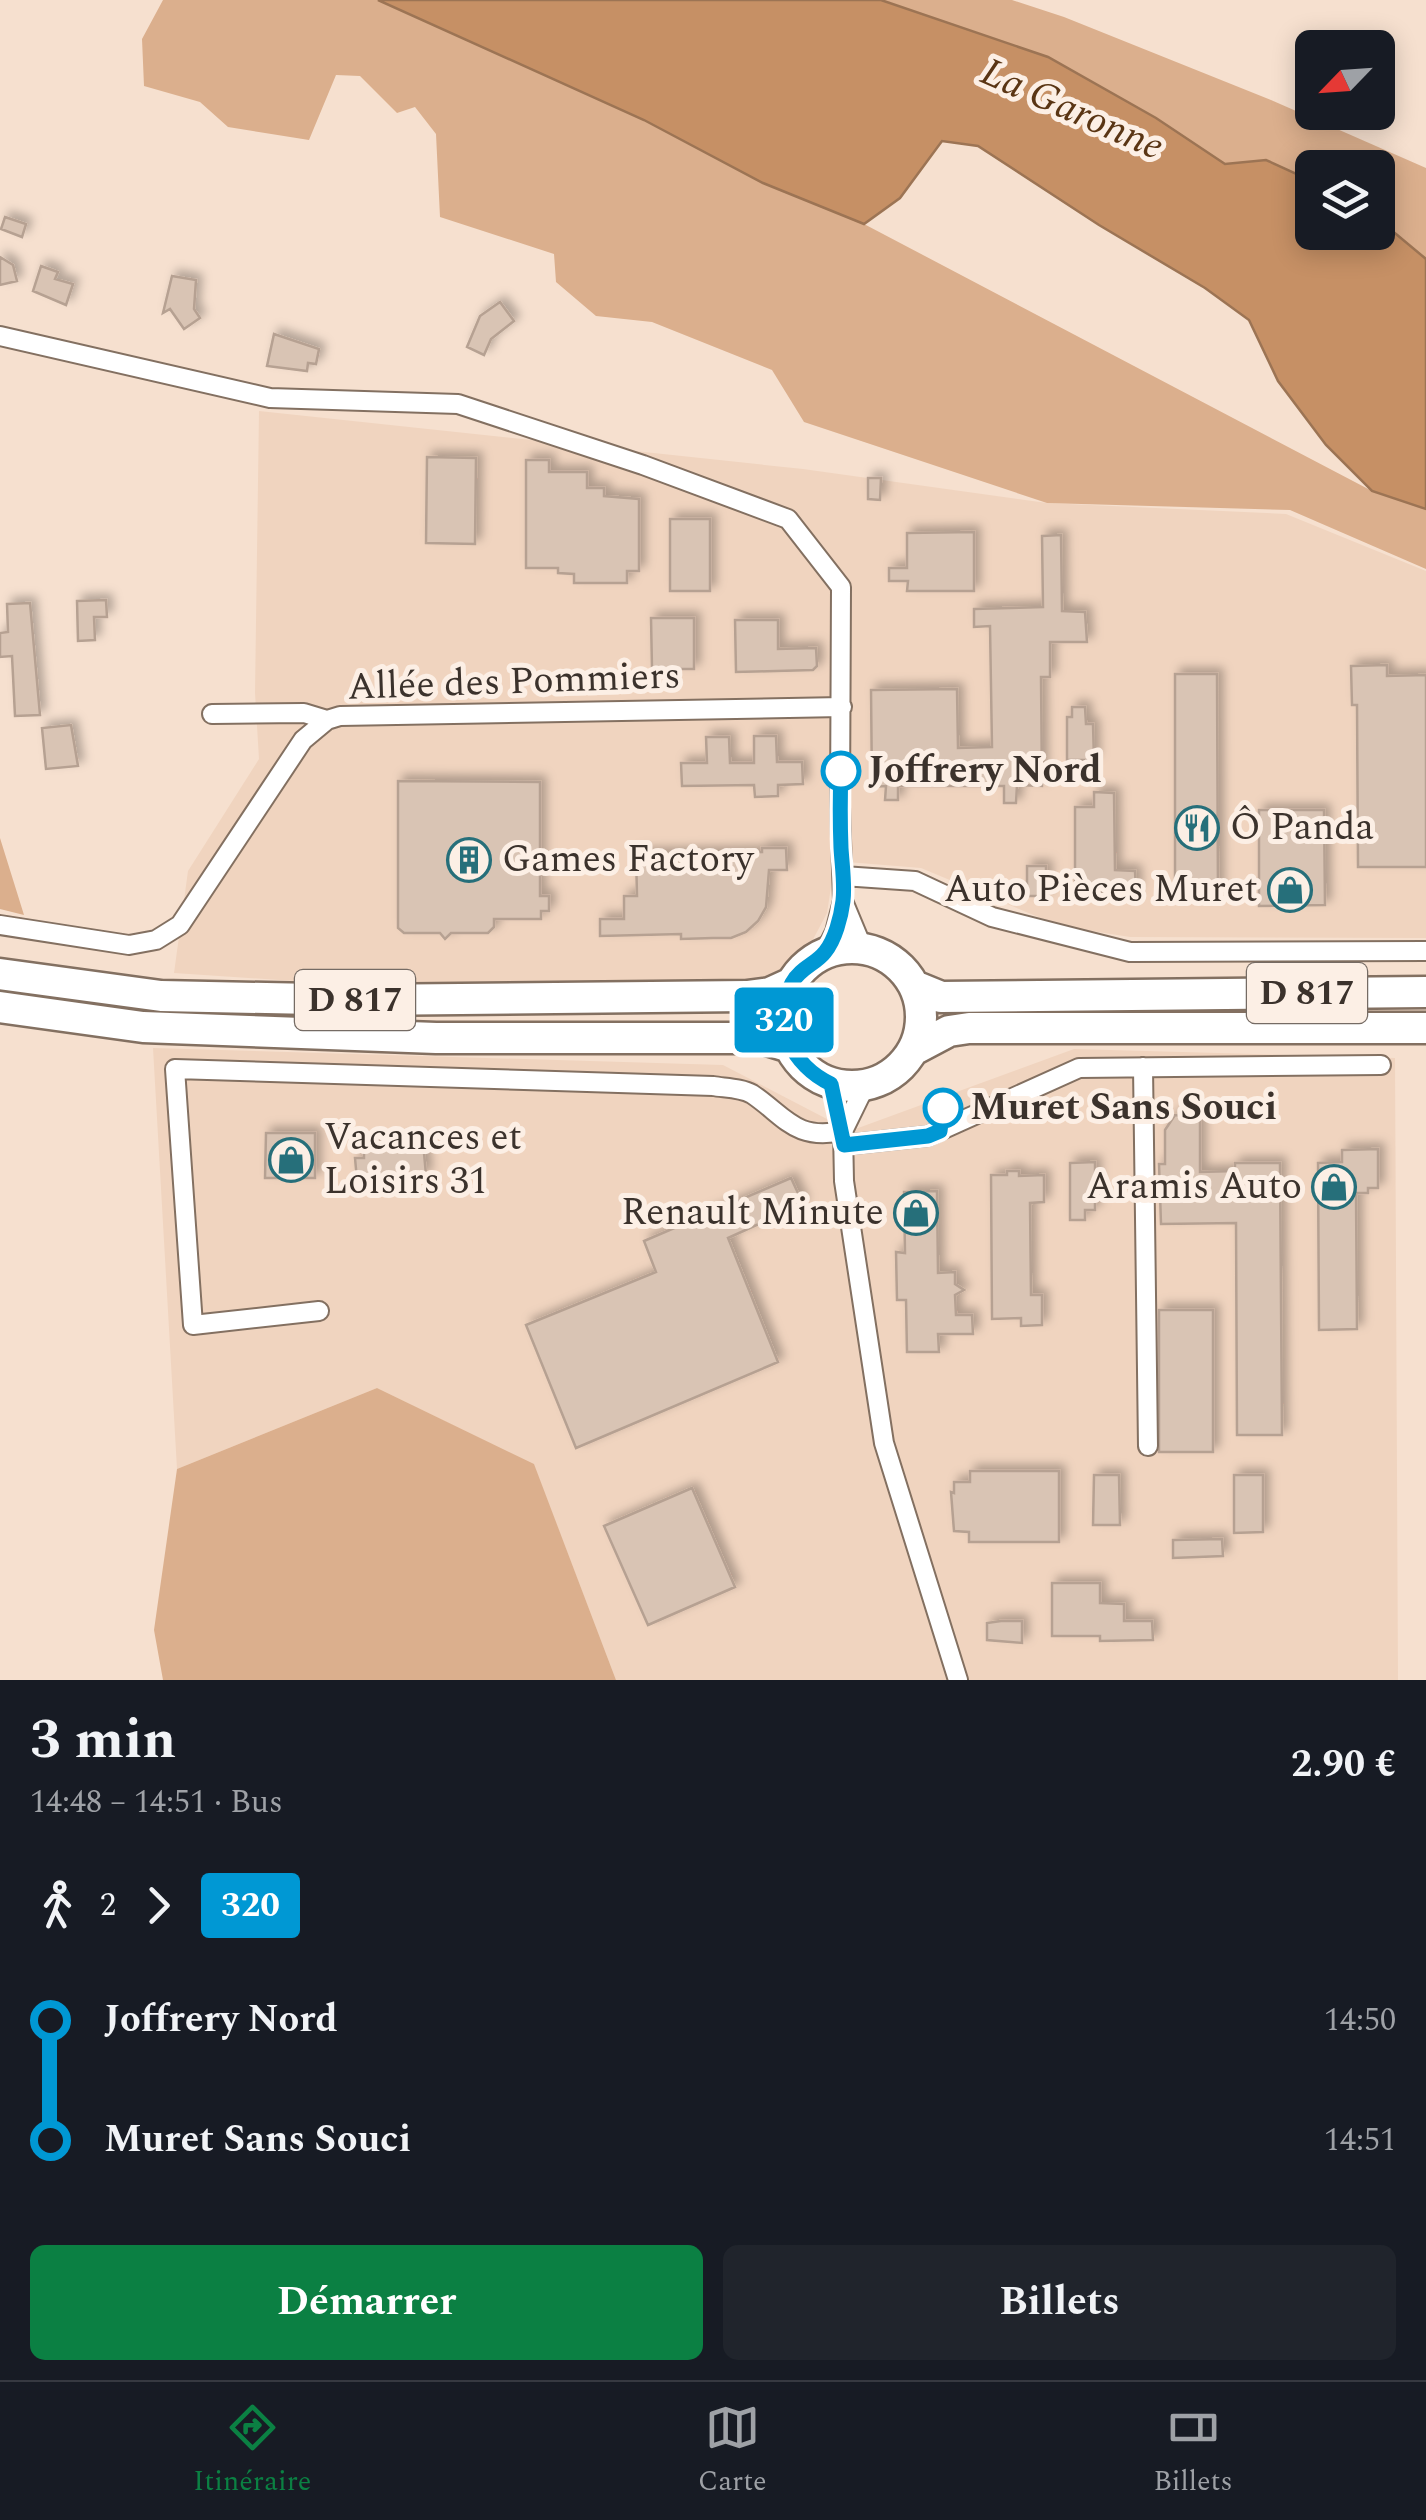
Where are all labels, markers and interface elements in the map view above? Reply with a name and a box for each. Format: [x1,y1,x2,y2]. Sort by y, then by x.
north arrow [1295,30,1395,130]
map controls [1295,30,1395,250]
water label: La Garonne [971,42,1173,178]
button: layers [1295,150,1395,250]
street label: Allée des Pommiers [346,647,682,717]
place label: Joffrery Nord [868,742,1102,800]
marker: Joffrery Nord [822,752,860,790]
place label: Ô Panda [1230,799,1375,857]
restaurant icon: Ô Panda [1174,805,1220,851]
place label: Games Factory [502,831,755,889]
building icon: Games Factory [446,837,492,883]
place label: Auto Pièces Muret [944,861,1258,919]
shop icon: Auto Pièces Muret [1267,867,1313,913]
road number: D 817 [1247,963,1367,1023]
road number: D 817 [295,970,415,1030]
line badge: 320 [726,988,842,1052]
text: 320 [755,994,813,1047]
place label: Muret Sans Souci [970,1079,1277,1137]
marker: Muret Sans Souci [924,1089,962,1127]
place label: Vacances et Loisirs 31 [324,1109,522,1211]
shop icon: Vacances et Loisirs 31 [268,1137,314,1183]
place label: Aramis Auto [1086,1158,1302,1216]
shop icon: Aramis Auto [1311,1164,1357,1210]
place label: Renault Minute [621,1184,884,1242]
shop icon: Renault Minute [893,1190,939,1236]
text: 3 min [30,1699,176,1782]
text: 2.90 € [1291,1736,1396,1794]
text: 14:48 – 14:51 · Bus [30,1778,283,1827]
icon: walk [30,1878,85,1933]
icon: forward [131,1878,186,1933]
text: 320 [221,1879,280,1932]
text: 2 [100,1881,116,1930]
text: Joffrery Nord [104,1991,338,2049]
text: 14:50 [1324,1996,1396,2045]
text: Muret Sans Souci [104,2111,411,2169]
text: 14:51 [1324,2116,1396,2165]
button: Démarrer [30,2245,703,2360]
button: Billets [723,2245,1396,2360]
tab: Itinéraire [193,2400,311,2503]
tab: Carte [698,2400,767,2503]
tab: Billets [1153,2400,1233,2503]

